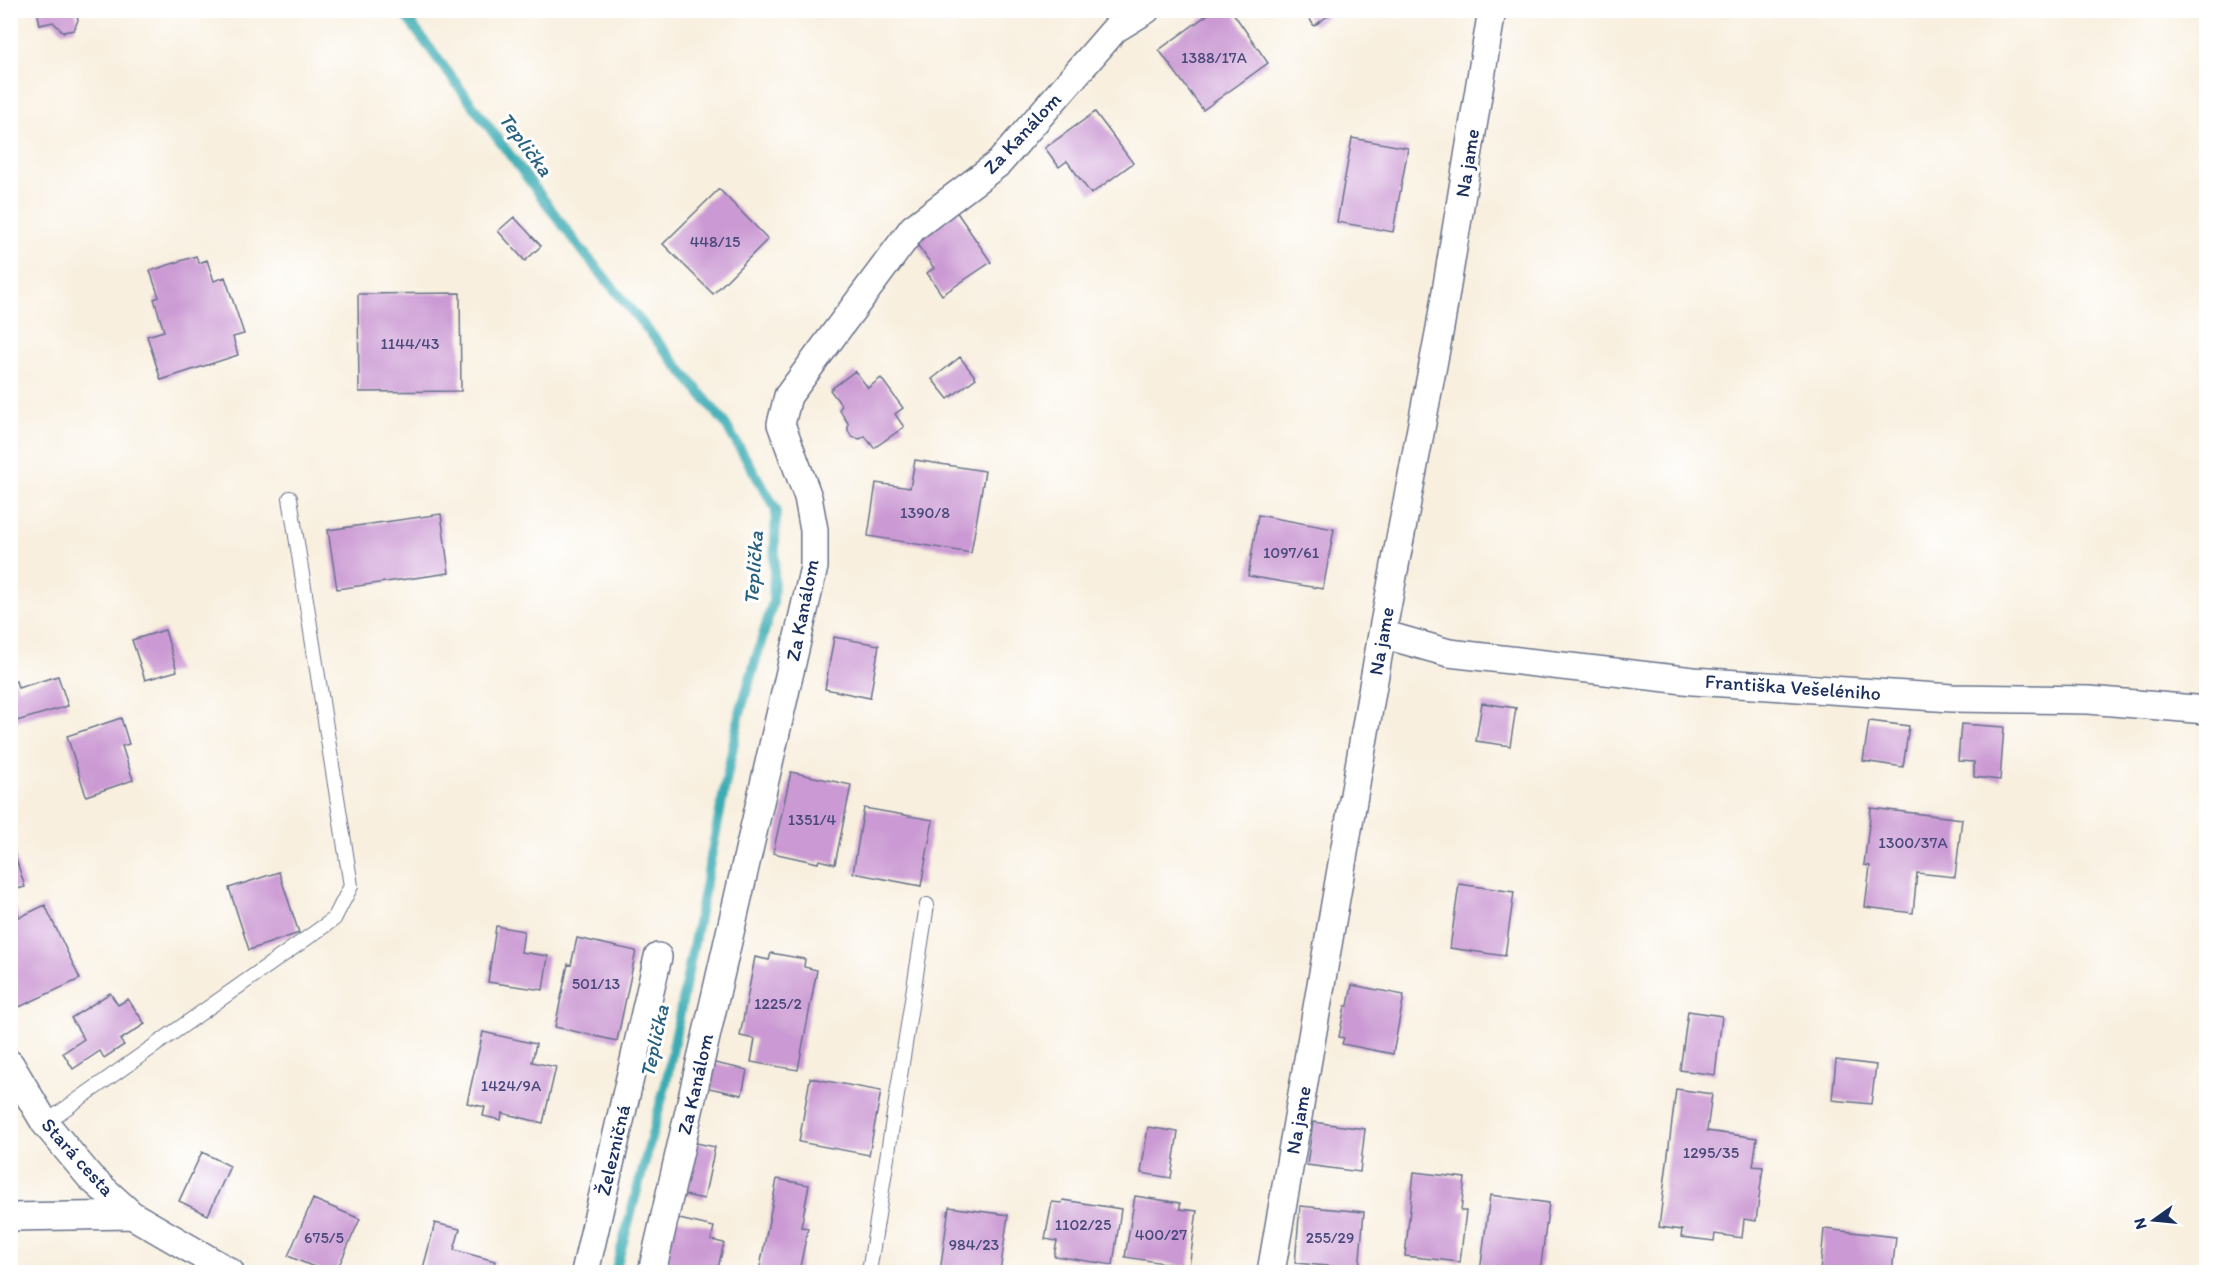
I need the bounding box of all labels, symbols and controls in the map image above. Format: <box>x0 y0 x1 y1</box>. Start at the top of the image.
house number: 1388/17A <box>1181 48 1247 67</box>
street label: Za Kanálom <box>978 87 1066 179</box>
water label: Teplička <box>494 107 558 181</box>
street label: Na jame <box>1450 127 1484 199</box>
house number: 448/15 <box>690 232 740 251</box>
house number: 1144/43 <box>380 334 440 353</box>
house number: 1390/8 <box>900 503 950 522</box>
water label: Teplička <box>738 530 768 606</box>
house number: 1097/61 <box>1263 543 1320 562</box>
street label: Za Kanálom <box>780 557 824 663</box>
street label: Na jame <box>1363 605 1399 677</box>
street label: Františka Vešeléniho <box>1704 669 1882 705</box>
house number: 1351/4 <box>788 810 837 829</box>
house number: 1300/37A <box>1878 833 1948 852</box>
house number: 501/13 <box>572 974 621 993</box>
house number: 1225/2 <box>754 994 802 1013</box>
water label: Teplička <box>634 1002 674 1080</box>
street label: Za Kanálom <box>672 1031 718 1137</box>
house number: 1424/9A <box>481 1076 541 1095</box>
street label: Na jame <box>1280 1084 1316 1156</box>
street label: Železničná <box>591 1102 635 1198</box>
street label: Stará cesta <box>37 1113 120 1202</box>
house number: 1295/35 <box>1683 1143 1739 1162</box>
north arrow <box>2124 1190 2184 1250</box>
house number: 1102/25 <box>1055 1215 1111 1234</box>
text: N <box>2129 1216 2151 1231</box>
house number: 400/27 <box>1135 1225 1187 1244</box>
house number: 675/5 <box>304 1228 344 1247</box>
house number: 255/29 <box>1306 1228 1354 1247</box>
house number: 984/23 <box>949 1235 1000 1254</box>

